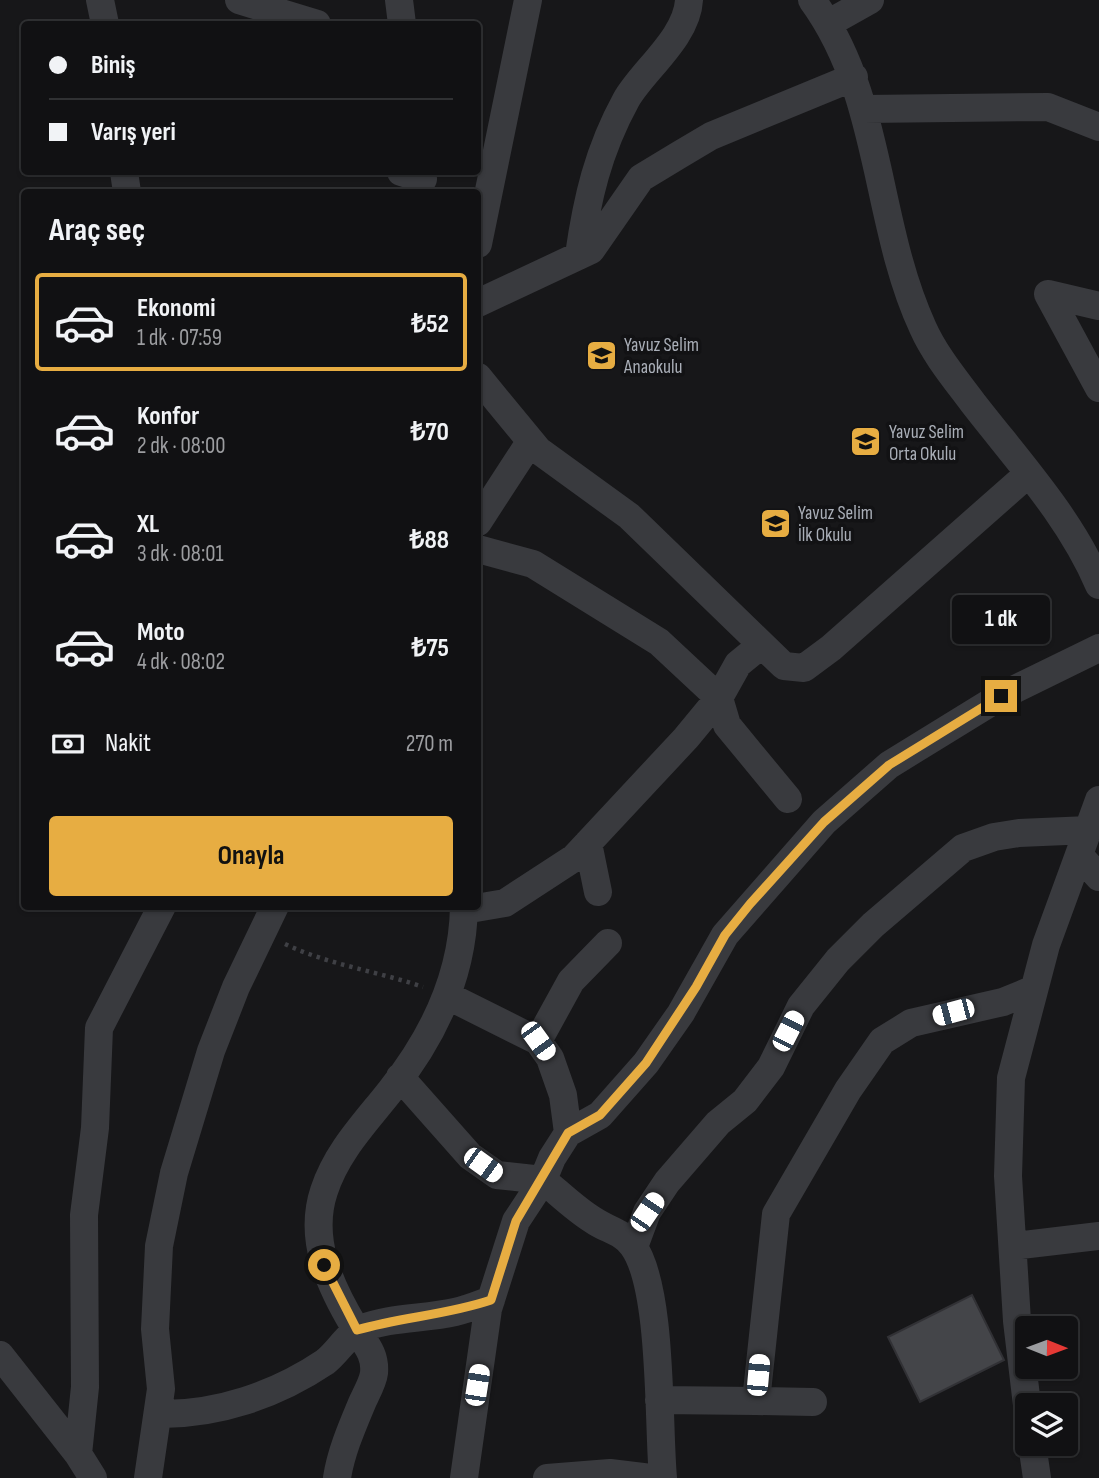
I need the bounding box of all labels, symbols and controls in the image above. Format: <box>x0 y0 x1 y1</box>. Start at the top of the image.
text: Biniş <box>91 50 135 81</box>
text: Varış yeri <box>91 117 176 148</box>
text: Araç seç <box>49 211 145 250</box>
icon: car <box>53 291 116 354</box>
text: Ekonomi <box>137 293 216 324</box>
text: ₺52 <box>411 309 449 340</box>
text: 1 dk · 07:59 <box>137 324 222 352</box>
place label: Yavuz Selim Anaokulu <box>623 334 699 379</box>
school or university icon: Yavuz Selim Anaokulu <box>584 338 618 372</box>
icon: car <box>53 399 116 462</box>
text: Konfor <box>137 401 199 432</box>
text: ₺70 <box>411 417 449 448</box>
place label: Yavuz Selim Orta Okulu <box>889 421 964 466</box>
school or university icon: Yavuz Selim Orta Okulu <box>849 425 883 459</box>
text: 2 dk · 08:00 <box>137 432 226 460</box>
place label: Yavuz Selim İlk Okulu <box>798 502 873 547</box>
school or university icon: Yavuz Selim İlk Okulu <box>758 506 792 540</box>
icon: car <box>53 507 116 570</box>
text: XL <box>137 509 159 540</box>
text: ₺88 <box>410 525 449 556</box>
text: 3 dk · 08:01 <box>137 540 224 568</box>
callout: 1 dk <box>952 594 1050 644</box>
text: 1 dk <box>985 605 1017 633</box>
icon: car <box>53 615 116 678</box>
text: Moto <box>137 617 185 648</box>
text: ₺75 <box>411 633 449 664</box>
text: 4 dk · 08:02 <box>137 648 225 676</box>
route end <box>985 680 1017 712</box>
icon: cash <box>49 725 87 763</box>
text: Nakit <box>105 728 151 759</box>
text: 270 m <box>406 730 453 758</box>
button: Onayla <box>49 816 453 896</box>
car <box>930 996 977 1028</box>
car <box>770 1008 807 1054</box>
car <box>518 1018 559 1064</box>
car <box>460 1144 507 1186</box>
car <box>627 1189 668 1235</box>
route start <box>308 1249 340 1281</box>
north arrow <box>1015 1316 1078 1379</box>
map controls <box>1015 1316 1078 1456</box>
car <box>746 1353 771 1397</box>
car <box>464 1363 491 1407</box>
button: layers <box>1015 1393 1078 1456</box>

